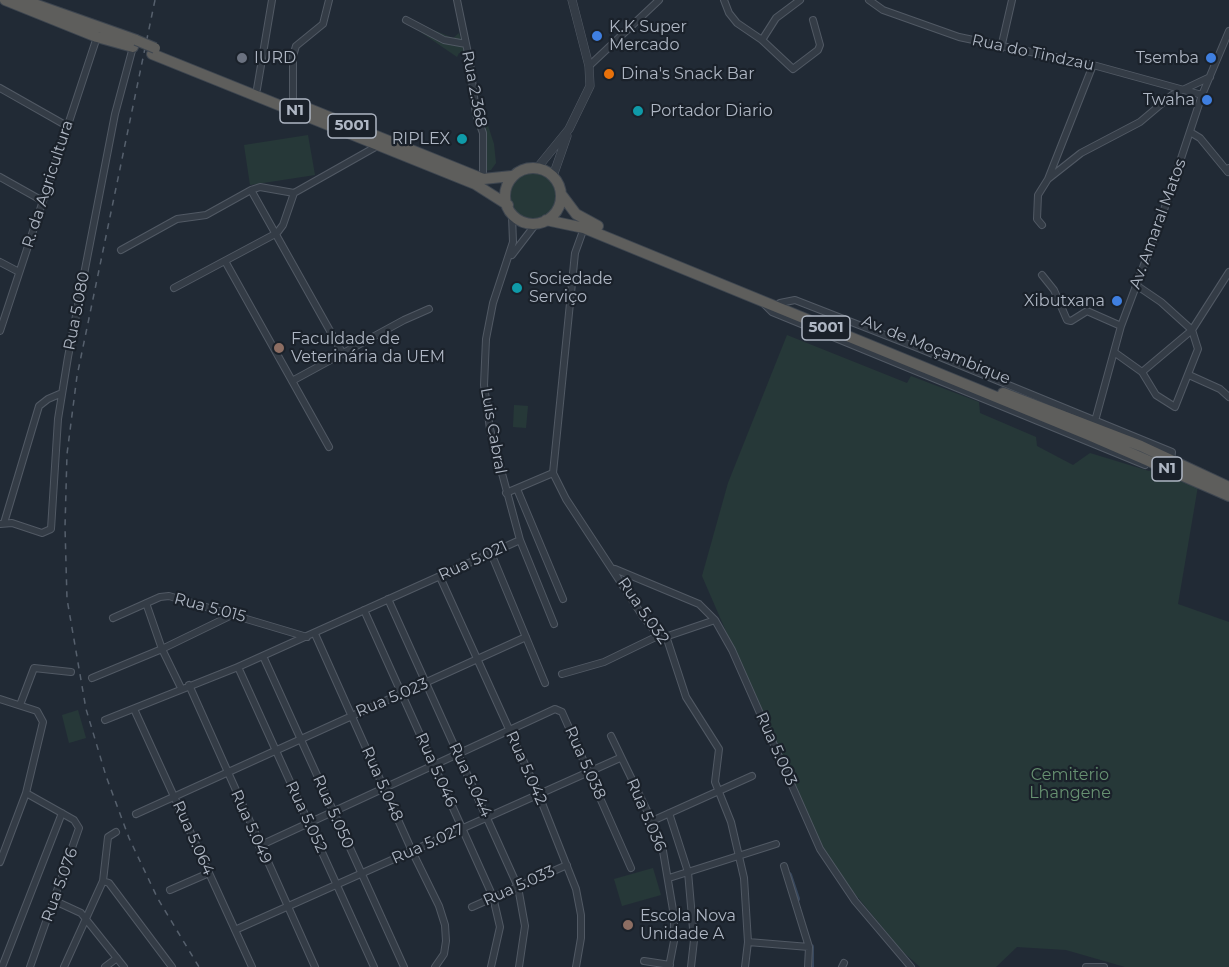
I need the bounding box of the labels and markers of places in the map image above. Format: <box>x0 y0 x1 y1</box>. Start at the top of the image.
place label: K.K Super Mercado <box>609 17 687 55</box>
marker: K.K Super Mercado <box>590 29 604 43</box>
place label: IURD <box>254 48 296 68</box>
place label: Tsemba <box>1136 48 1199 68</box>
marker: IURD <box>235 51 249 65</box>
marker: Tsemba <box>1204 51 1218 65</box>
place label: Dina's Snack Bar <box>621 64 755 84</box>
marker: Dina's Snack Bar <box>602 67 616 81</box>
place label: Twaha <box>1143 90 1195 110</box>
marker: Twaha <box>1200 93 1214 107</box>
place label: Portador Diario <box>650 101 773 121</box>
marker: Portador Diario <box>631 104 645 118</box>
place label: RIPLEX <box>392 129 450 149</box>
marker: RIPLEX <box>455 132 469 146</box>
place label: Sociedade Serviço <box>529 269 613 307</box>
marker: Sociedade Serviço <box>510 281 524 295</box>
place label: Xibutxana <box>1024 291 1105 311</box>
marker: Xibutxana <box>1110 294 1124 308</box>
place label: Faculdade de Veterinária da UEM <box>291 329 445 367</box>
marker: Faculdade de Veterinária da UEM <box>272 341 286 355</box>
place label: Escola Nova Unidade A <box>640 906 736 944</box>
marker: Escola Nova Unidade A <box>621 918 635 932</box>

